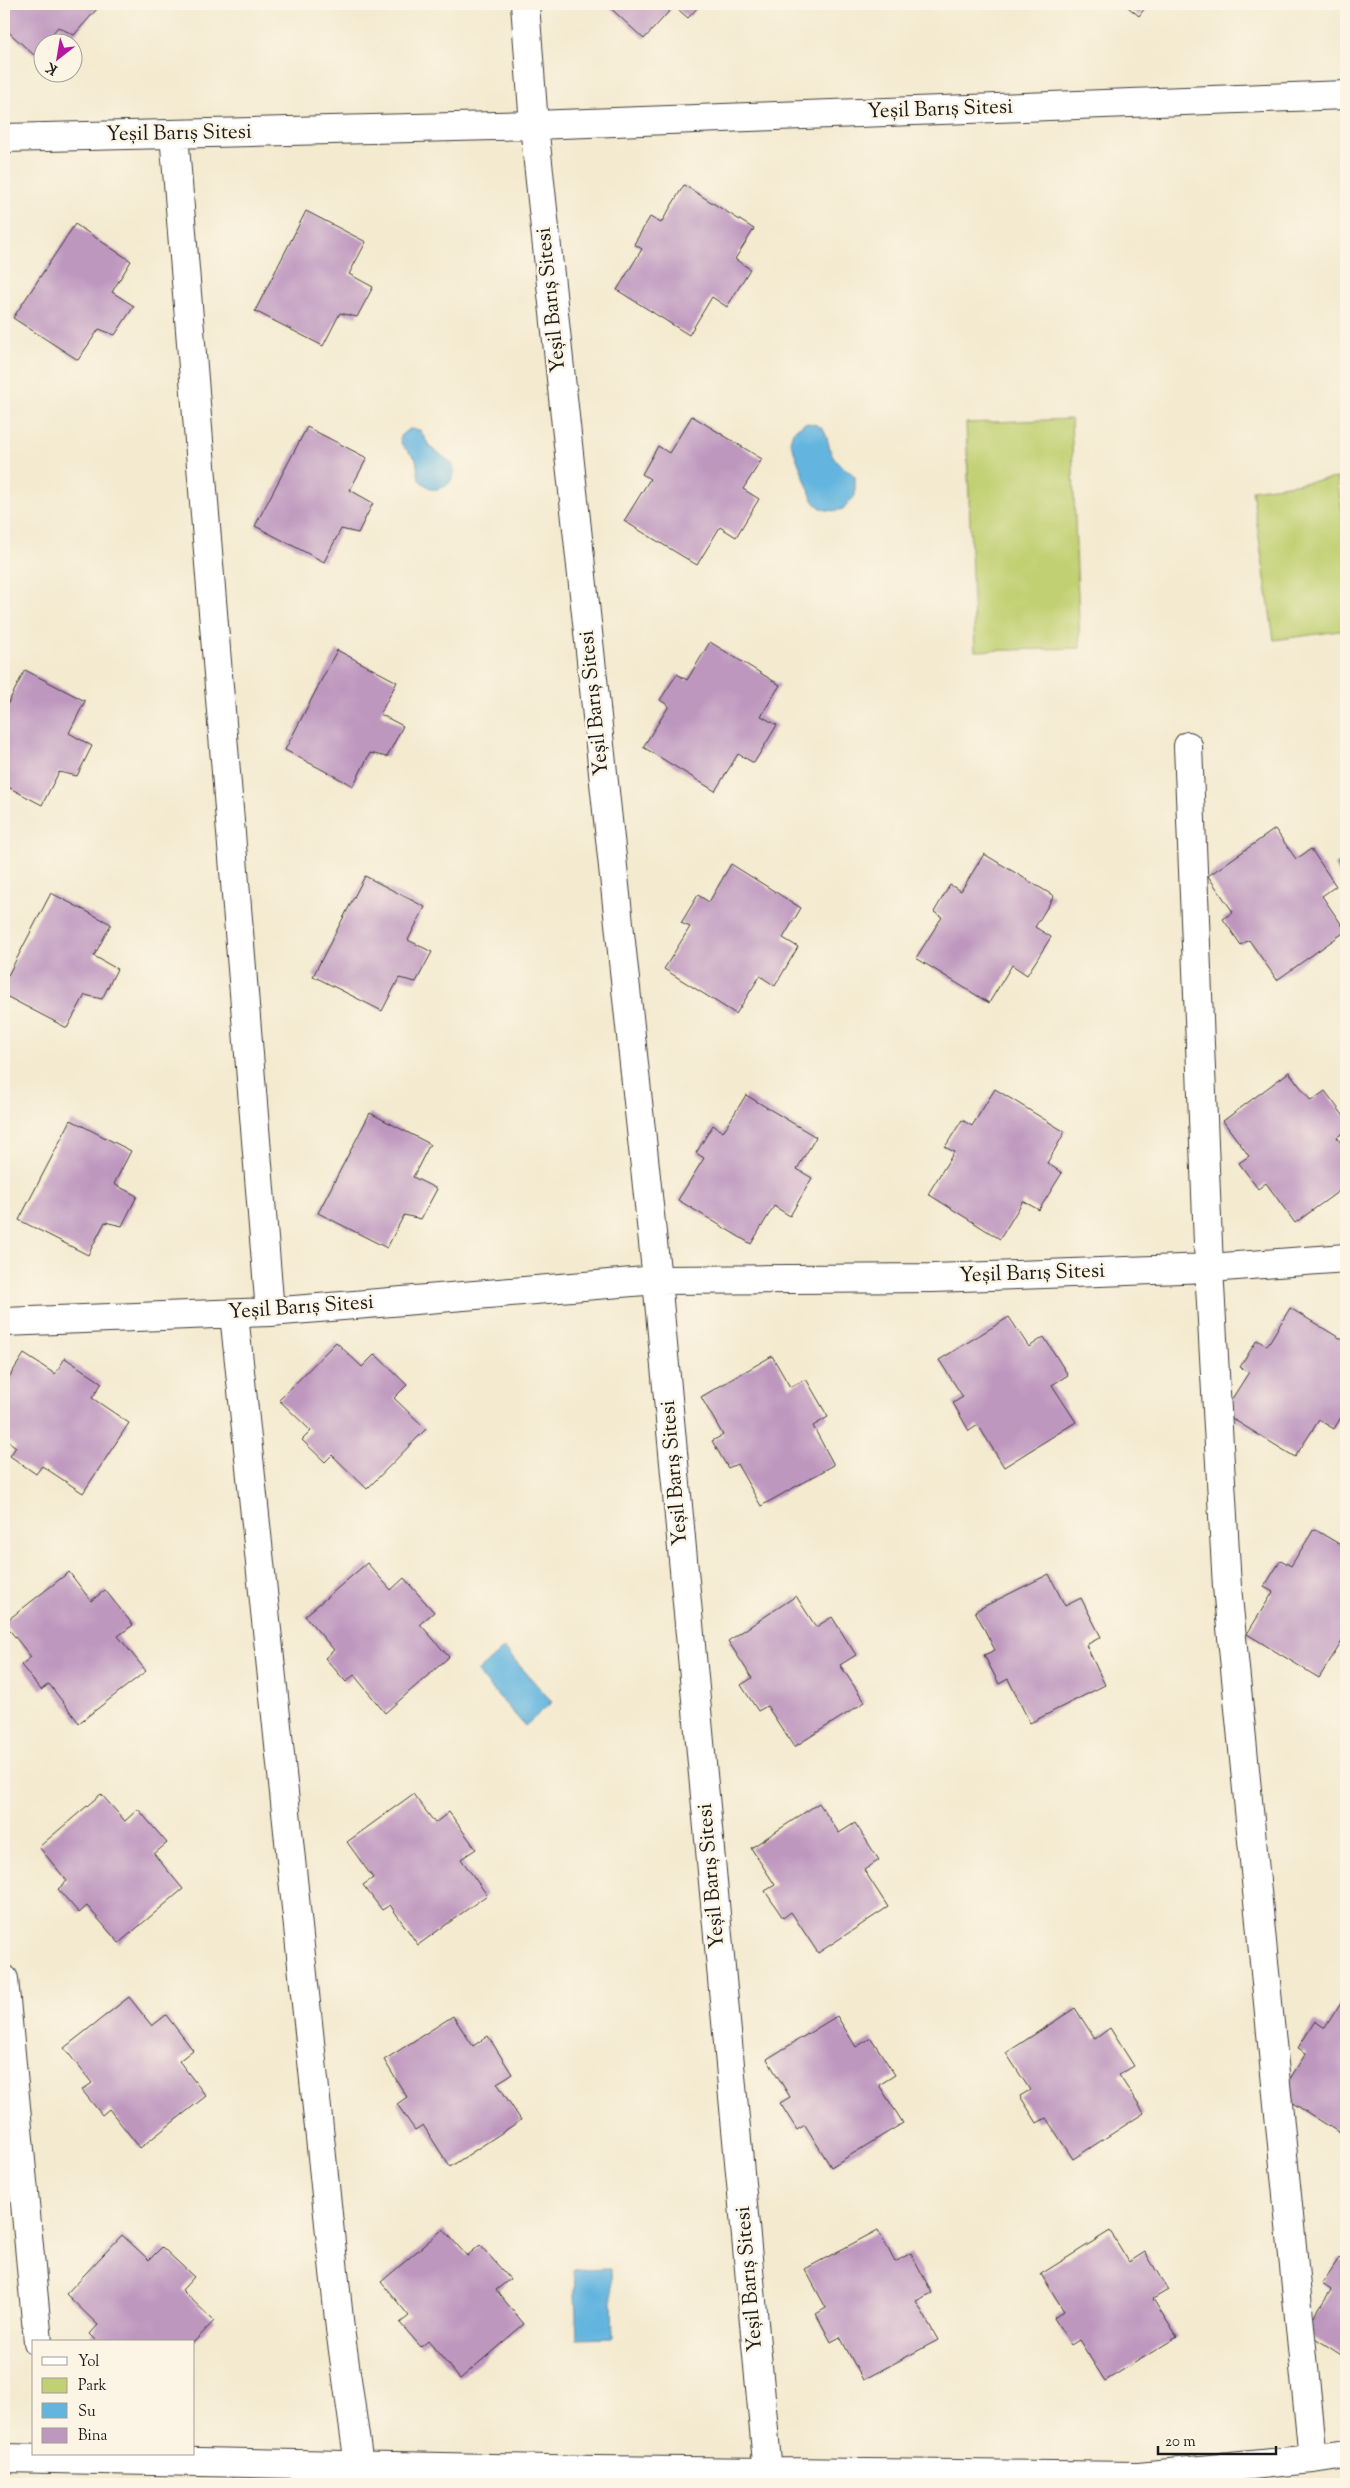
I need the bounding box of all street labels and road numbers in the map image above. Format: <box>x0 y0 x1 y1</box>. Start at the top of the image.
street label: Yeşil Barış Sitesi <box>867 92 1013 128</box>
street label: Yeşil Barış Sitesi <box>106 118 252 150</box>
street label: Yeşil Barış Sitesi <box>529 226 575 374</box>
street label: Yeşil Barış Sitesi <box>572 629 618 777</box>
street label: Yeşil Barış Sitesi <box>959 1256 1105 1292</box>
street label: Yeşil Barış Sitesi <box>227 1288 375 1328</box>
street label: Yeşil Barış Sitesi <box>654 1399 696 1547</box>
street label: Yeşil Barış Sitesi <box>691 1802 733 1950</box>
street label: Yeşil Barış Sitesi <box>729 2205 771 2353</box>

